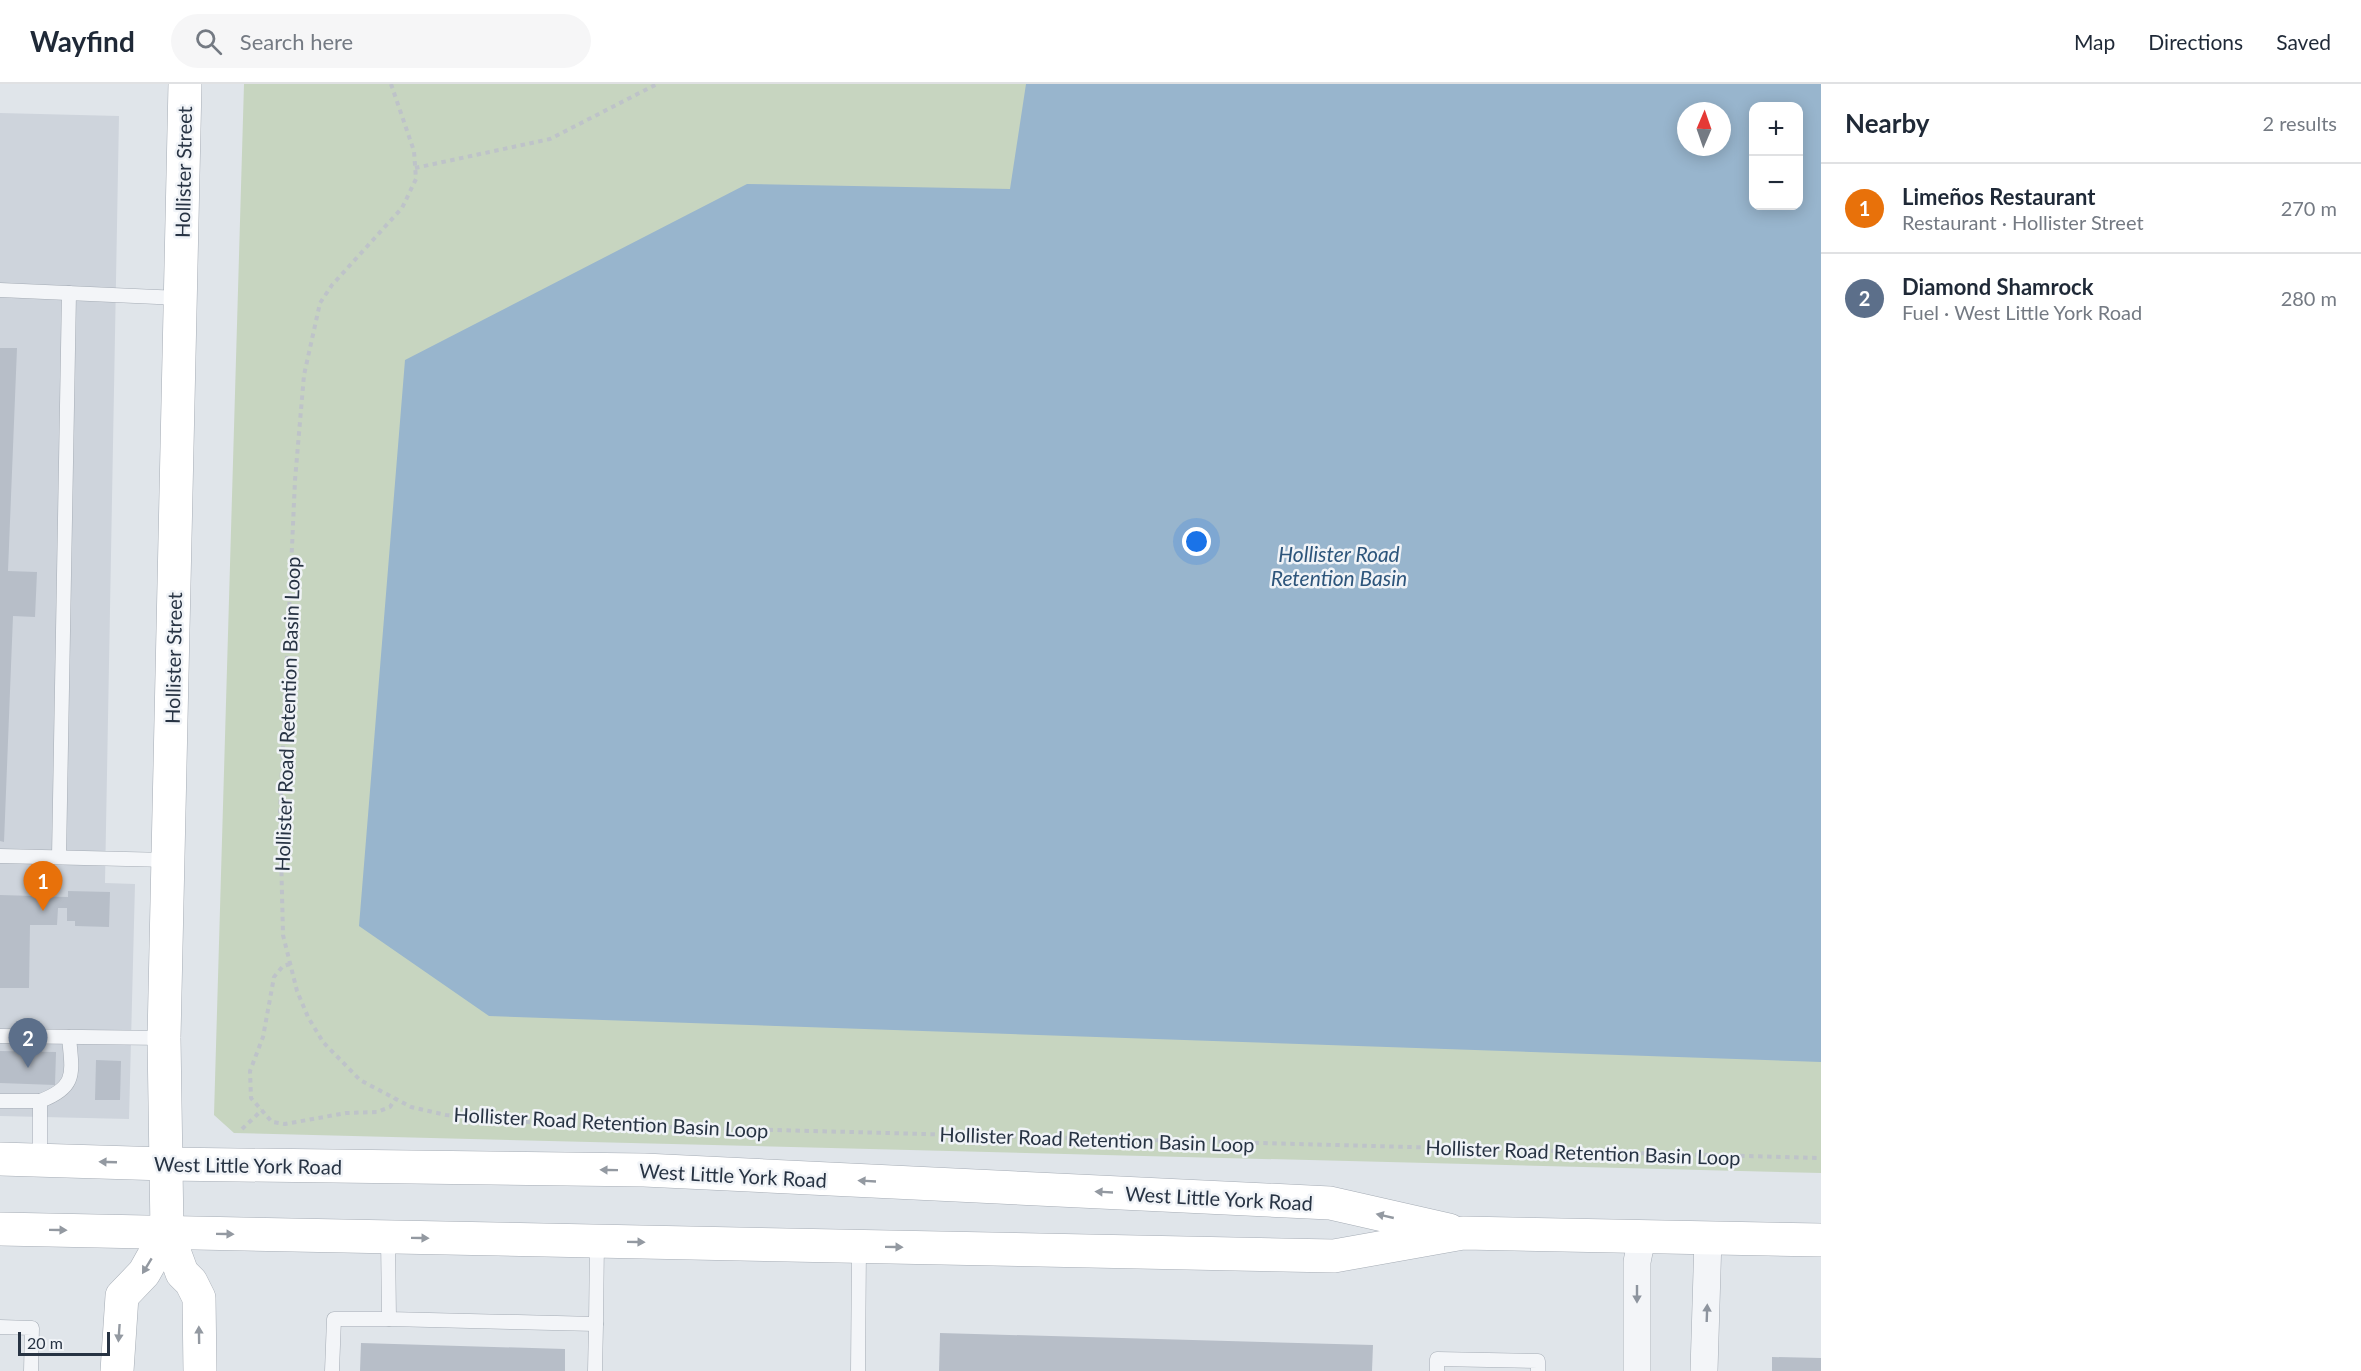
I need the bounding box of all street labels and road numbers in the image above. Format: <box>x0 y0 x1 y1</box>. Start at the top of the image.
street label: Hollister Street <box>170 106 196 238</box>
street label: Hollister Road Retention Basin Loop <box>270 556 304 872</box>
street label: Hollister Street <box>160 592 186 724</box>
street label: Hollister Road Retention Basin Loop <box>453 1102 769 1142</box>
street label: Hollister Road Retention Basin Loop <box>939 1122 1255 1156</box>
street label: Hollister Road Retention Basin Loop <box>1425 1135 1741 1169</box>
street label: West Little York Road <box>154 1151 342 1179</box>
street label: West Little York Road <box>639 1158 827 1192</box>
street label: West Little York Road <box>1125 1181 1313 1215</box>

